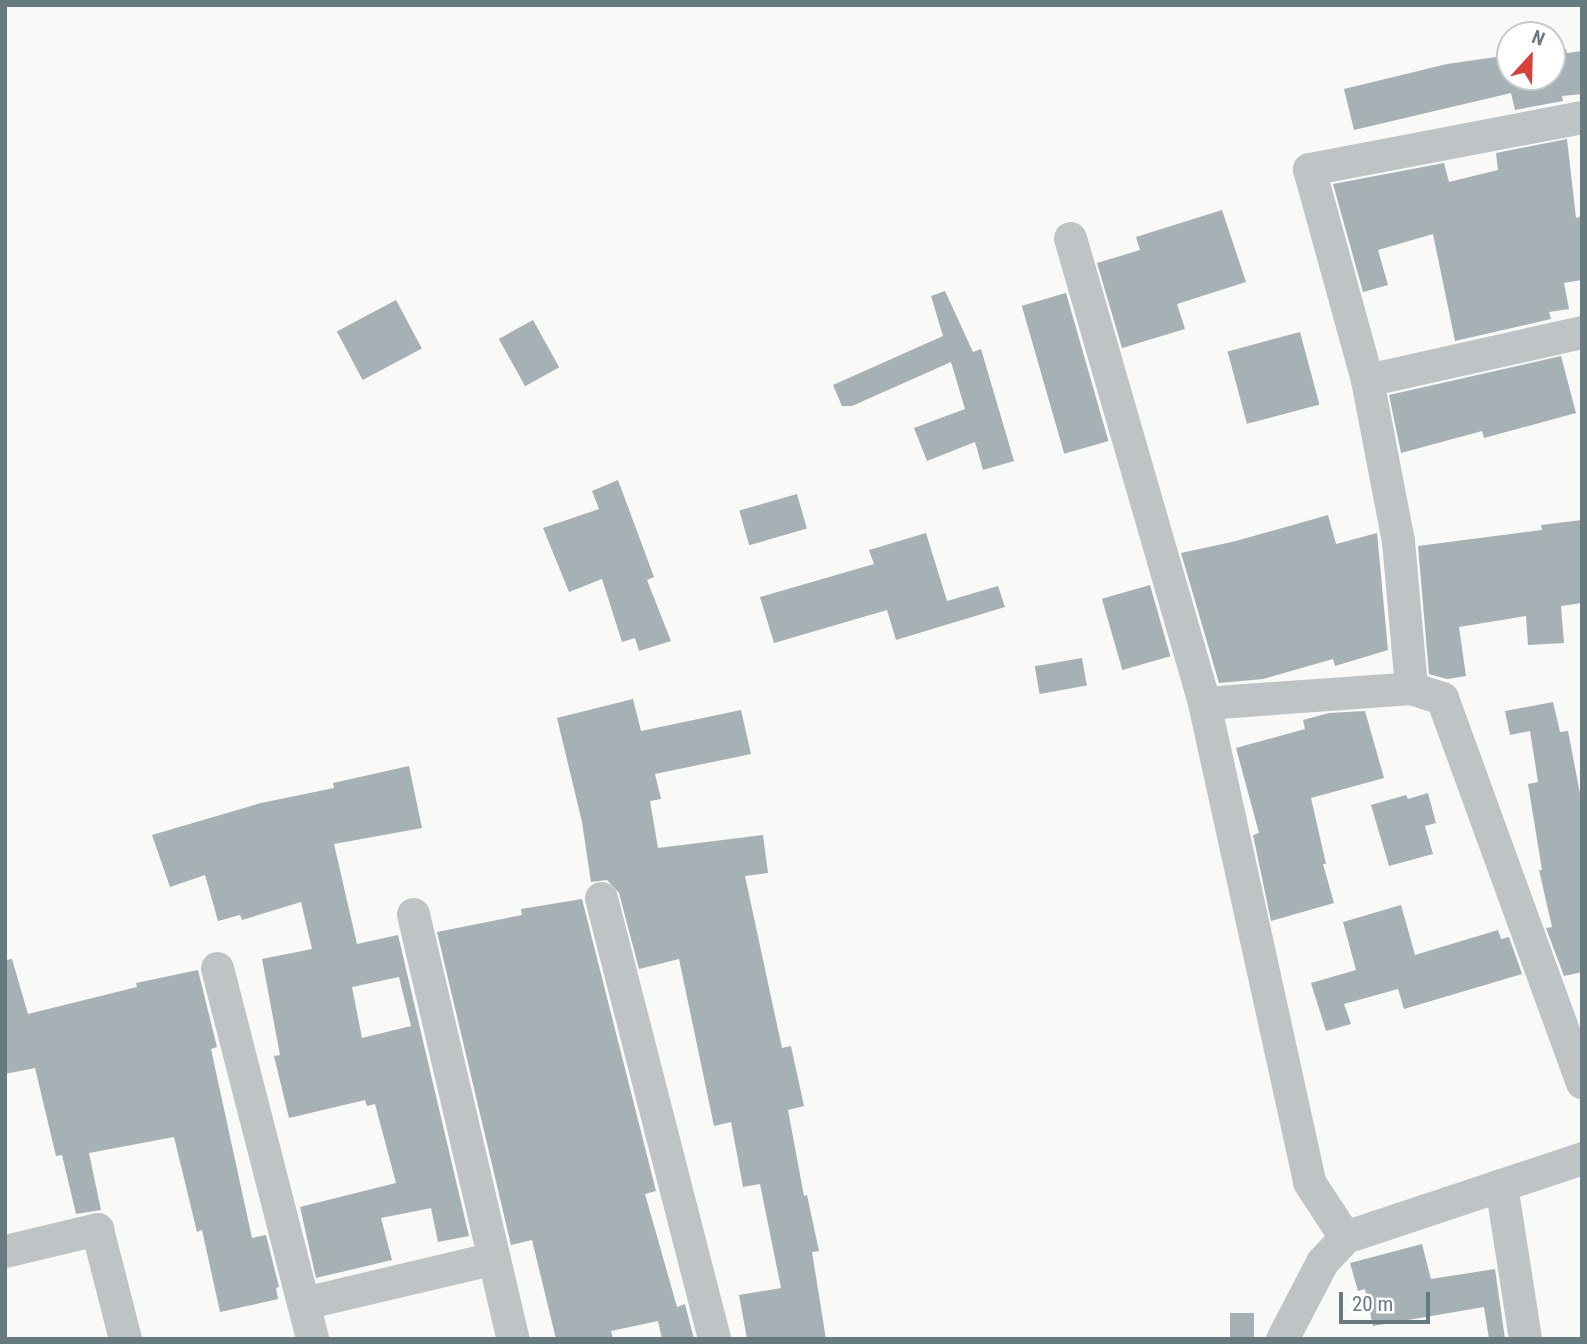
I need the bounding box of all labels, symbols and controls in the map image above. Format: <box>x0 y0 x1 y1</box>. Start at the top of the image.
north arrow <box>1496 21 1566 91</box>
text: N <box>1529 25 1548 51</box>
scale bar <box>1342 1278 1433 1322</box>
text: 20 m <box>1352 1292 1393 1316</box>

